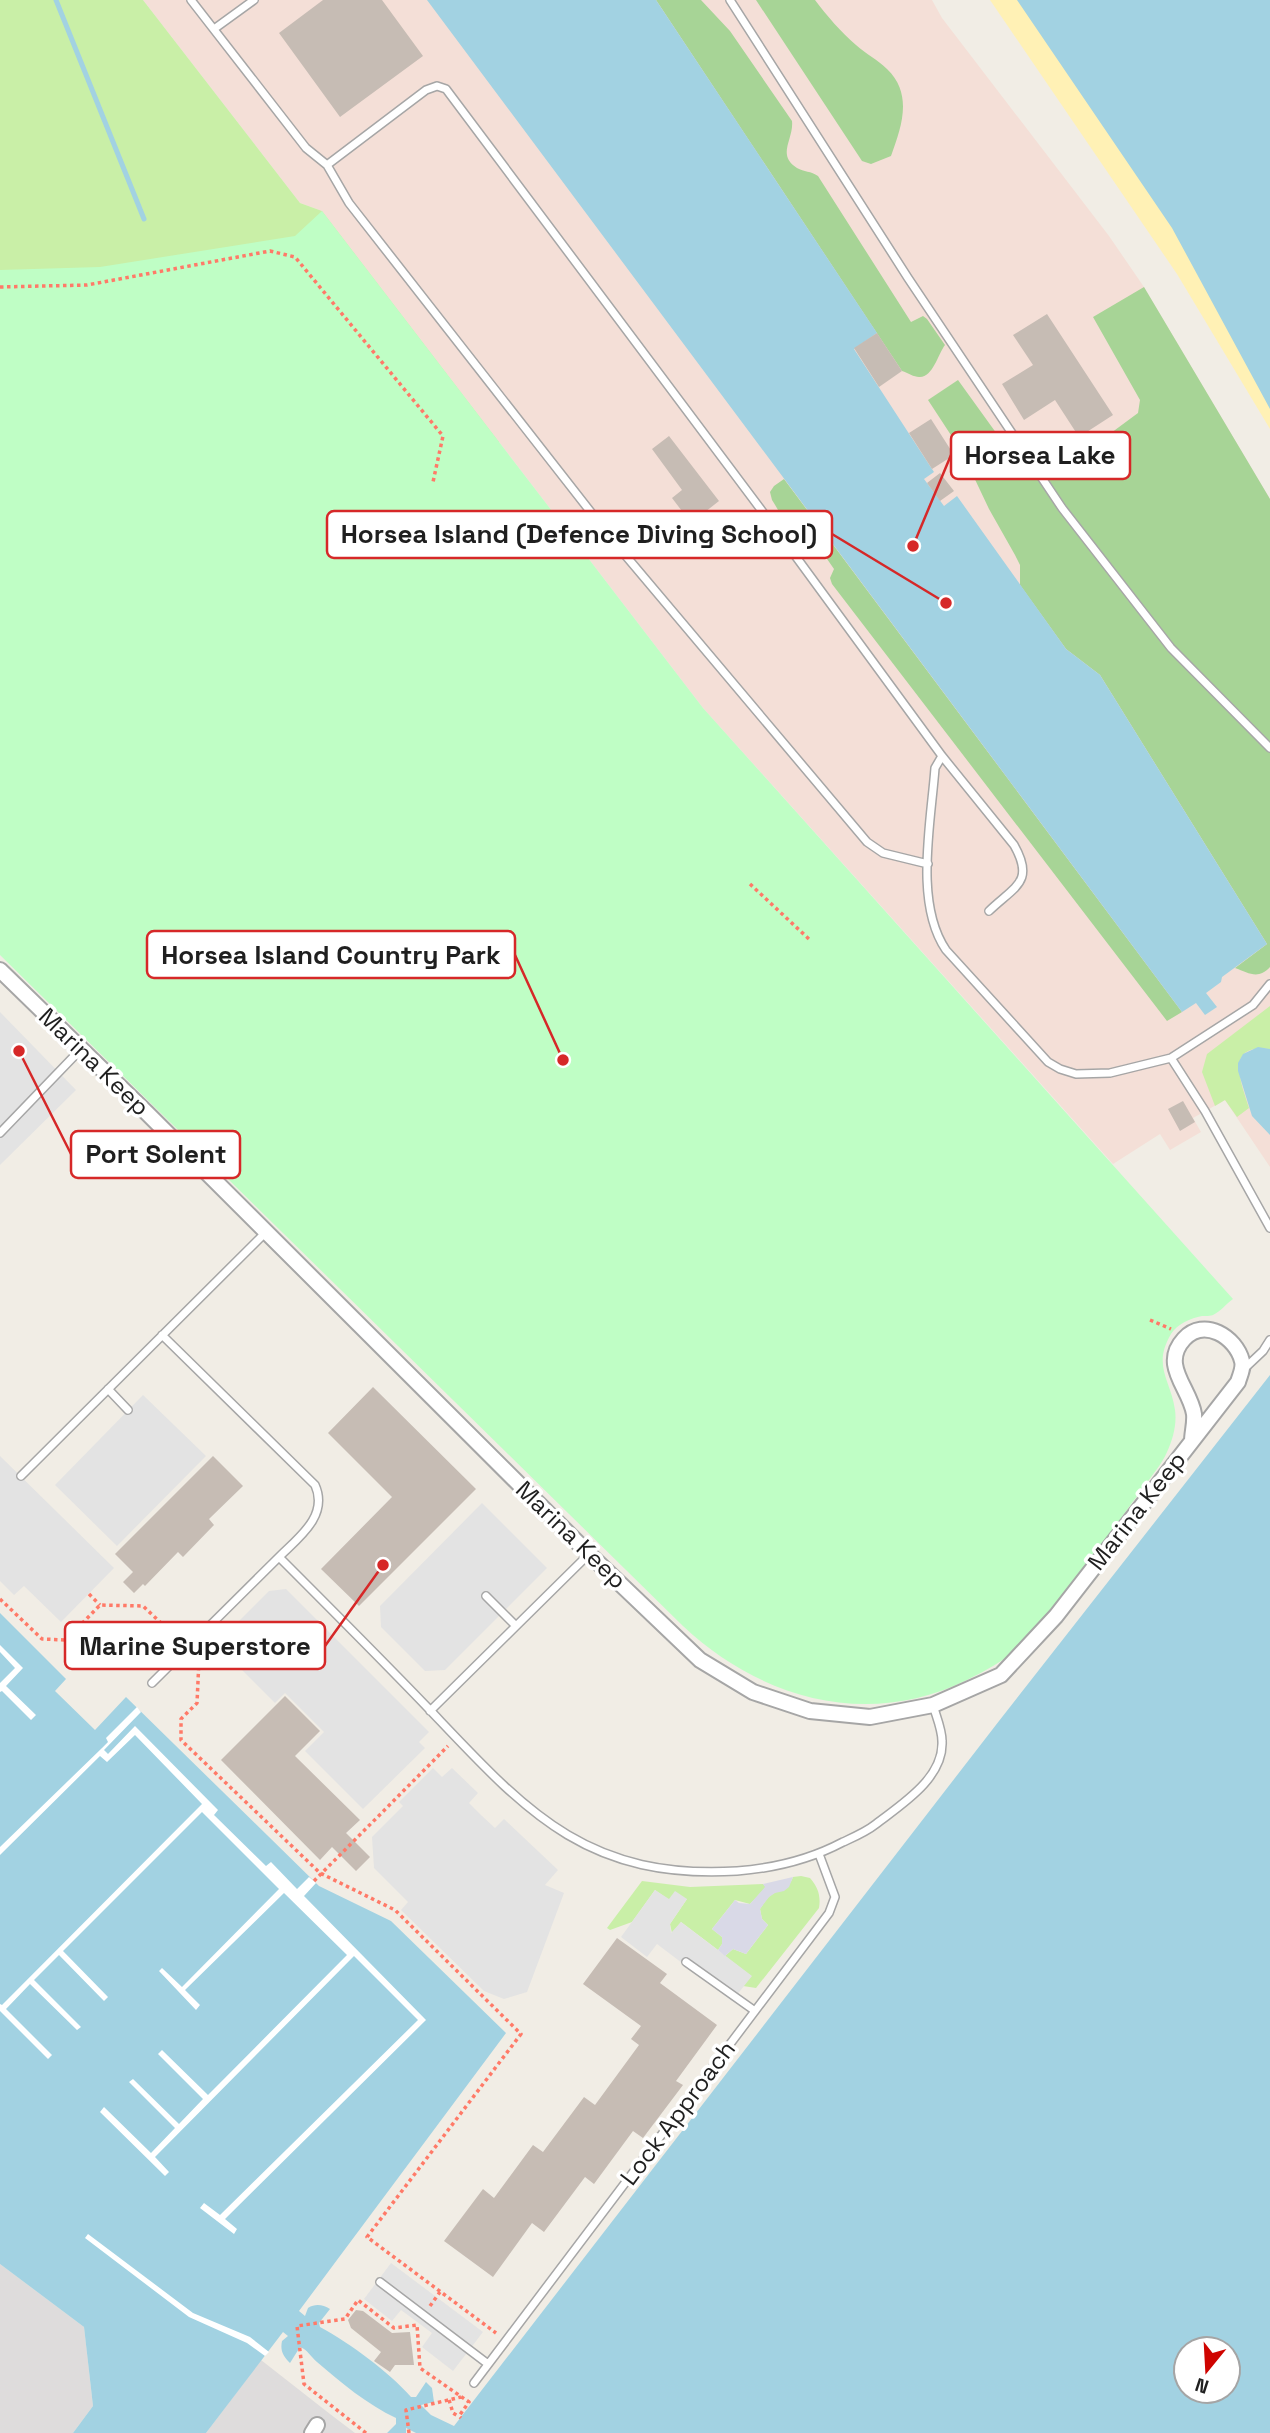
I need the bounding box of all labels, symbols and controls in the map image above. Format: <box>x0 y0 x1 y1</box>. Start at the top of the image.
callout: Horsea Lake <box>951 432 1130 479</box>
text: Horsea Lake <box>964 438 1116 472</box>
callout: Horsea Island (Defence Diving School) <box>327 511 832 558</box>
text: Horsea Island (Defence Diving School) <box>341 517 817 551</box>
callout: Horsea Island Country Park <box>147 931 515 978</box>
text: Horsea Island Country Park <box>161 938 501 972</box>
street label: Marina Keep <box>32 1001 156 1122</box>
callout: Port Solent <box>71 1131 240 1178</box>
text: Port Solent <box>85 1137 227 1171</box>
street label: Marina Keep <box>1081 1445 1193 1576</box>
street label: Marina Keep <box>509 1474 633 1595</box>
callout: Marine Superstore <box>65 1622 325 1669</box>
text: Marine Superstore <box>79 1629 311 1663</box>
street label: Lock Approach <box>613 2034 742 2191</box>
north arrow <box>1172 2335 1242 2405</box>
text: N <box>1192 2372 1212 2400</box>

